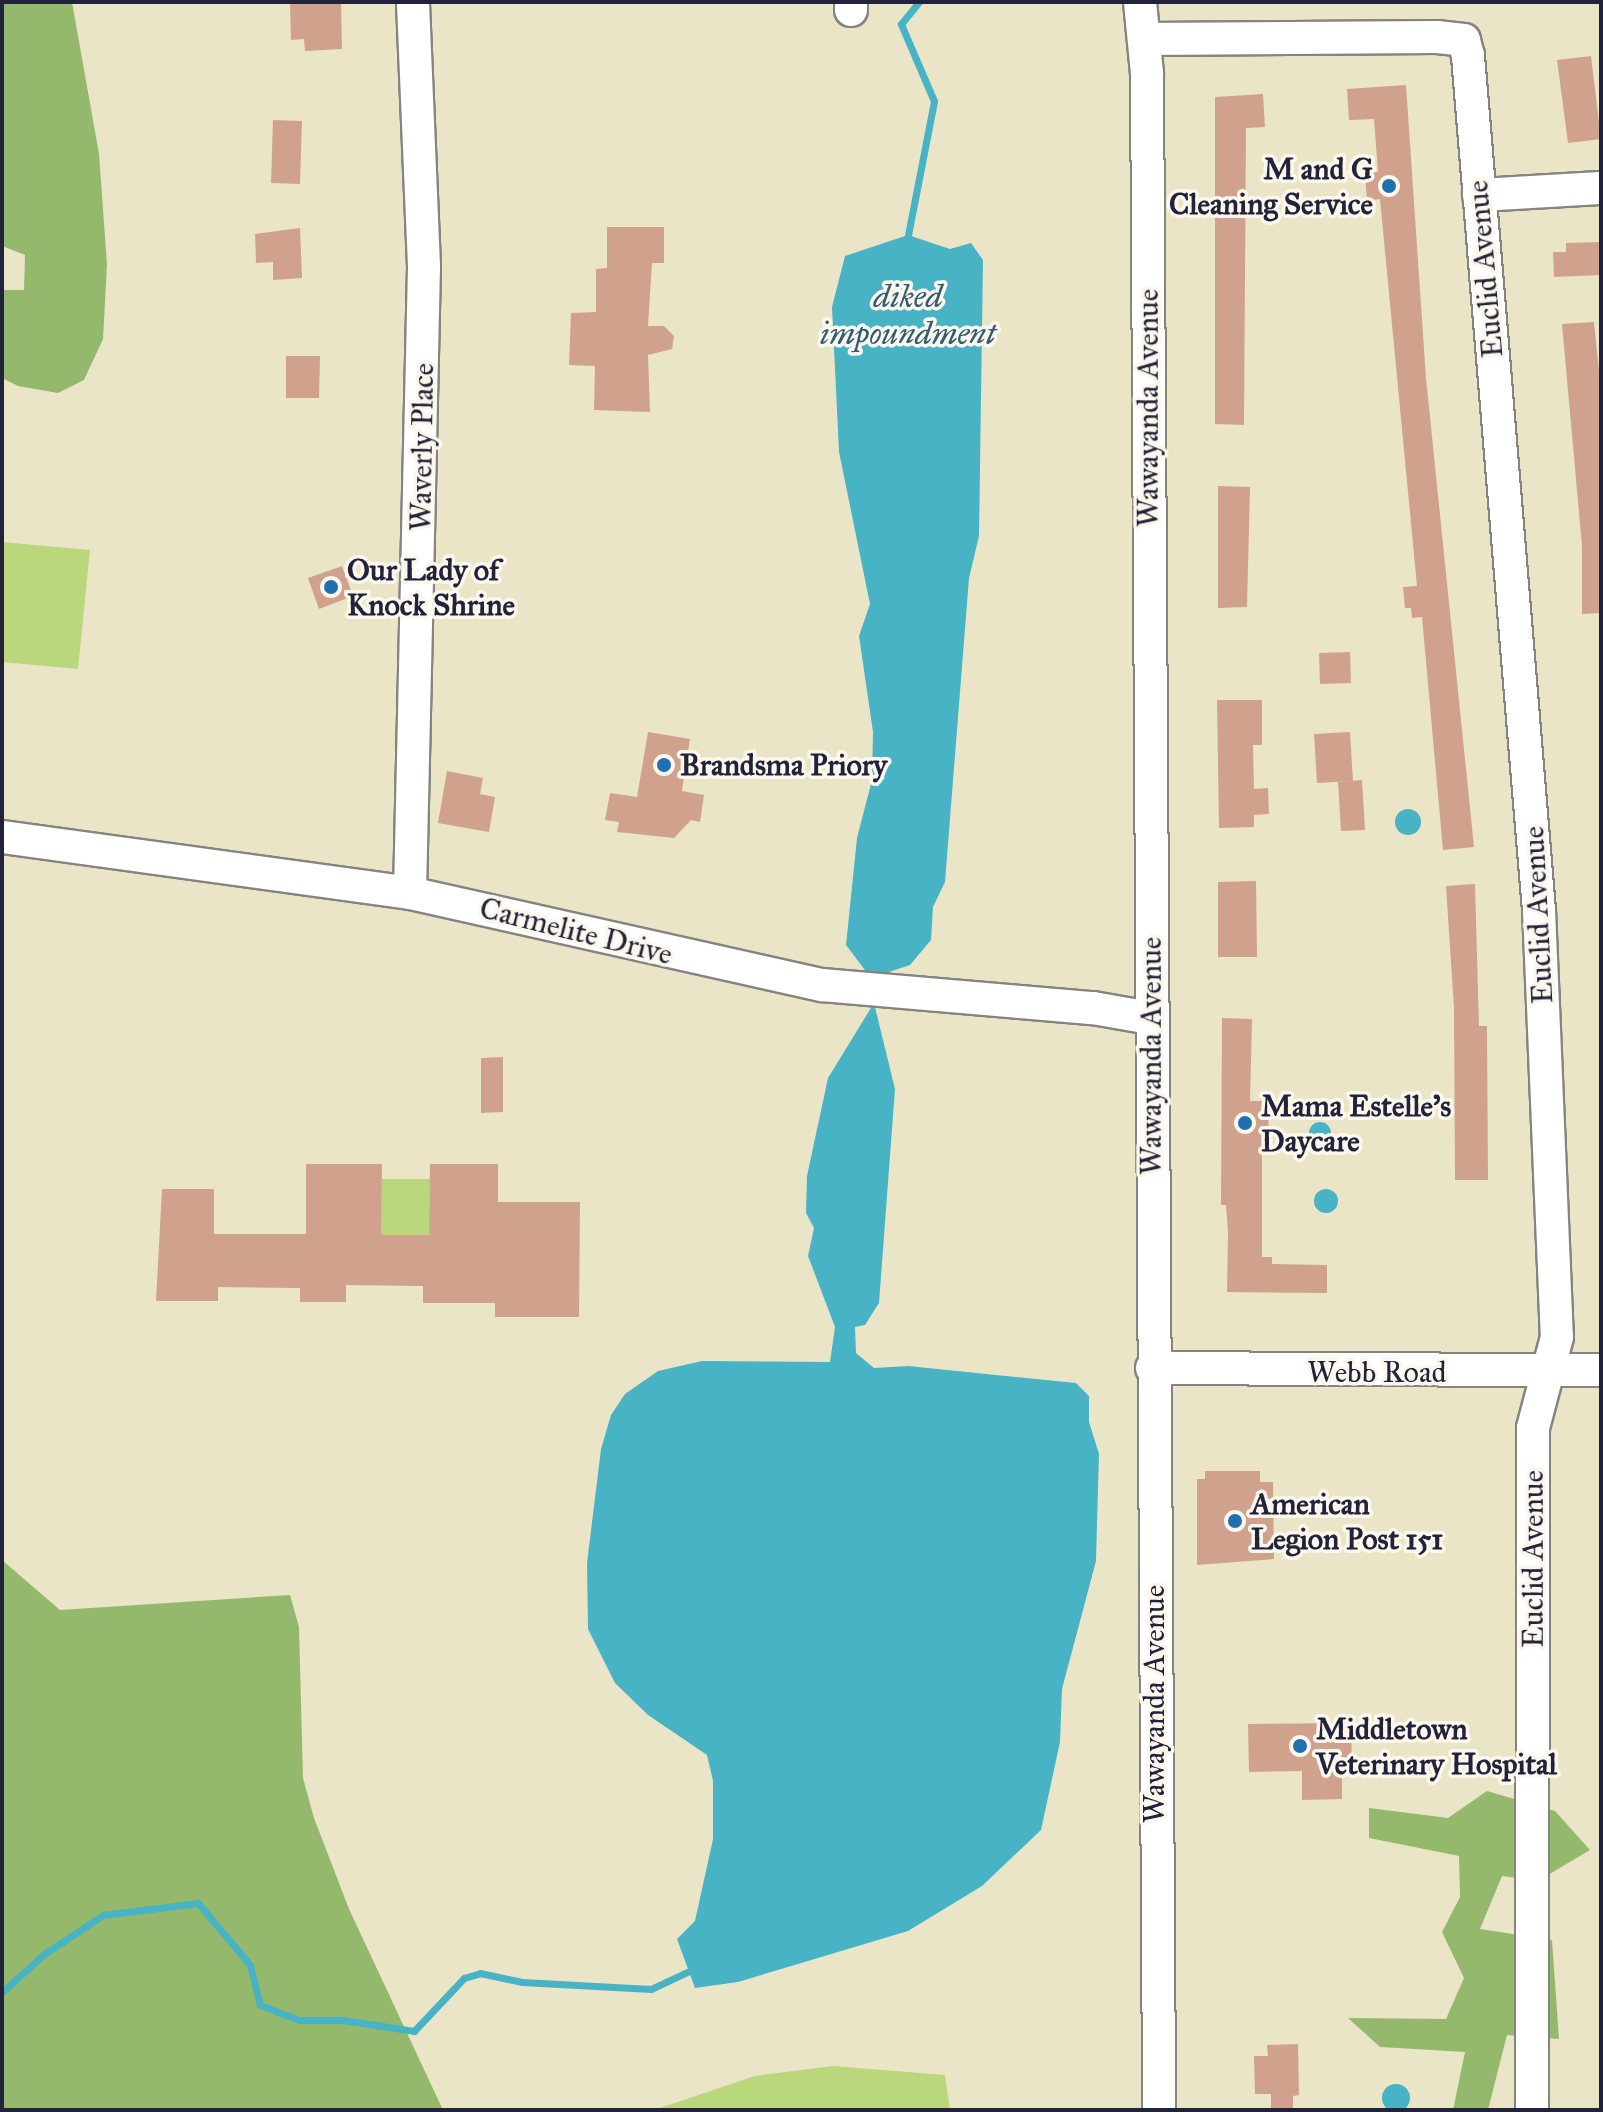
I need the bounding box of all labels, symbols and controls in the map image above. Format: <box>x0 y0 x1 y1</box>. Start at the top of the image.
place label: M and G Cleaning Service <box>1169 151 1373 222</box>
marker: M and G Cleaning Service <box>1380 177 1398 195</box>
street label: Euclid Avenue <box>1459 179 1511 359</box>
water label: diked impoundment <box>820 279 996 354</box>
street label: Wawayanda Avenue <box>1130 289 1166 527</box>
street label: Waverly Place <box>403 363 441 531</box>
place label: Our Lady of Knock Shrine <box>347 552 515 622</box>
marker: Our Lady of Knock Shrine <box>322 578 340 596</box>
place label: Brandsma Priory <box>680 747 887 783</box>
marker: Brandsma Priory <box>655 756 673 774</box>
street label: Euclid Avenue <box>1515 825 1561 1005</box>
street label: Carmelite Drive <box>476 890 676 972</box>
street label: Wawayanda Avenue <box>1133 937 1169 1175</box>
place label: Mama Estelle's Daycare <box>1261 1088 1451 1158</box>
marker: Mama Estelle's Daycare <box>1236 1114 1254 1132</box>
street label: Webb Road <box>1307 1354 1447 1390</box>
street label: Euclid Avenue <box>1515 1470 1551 1648</box>
place label: American Legion Post 151 <box>1251 1486 1443 1556</box>
marker: American Legion Post 151 <box>1226 1512 1244 1530</box>
street label: Wawayanda Avenue <box>1136 1585 1172 1823</box>
place label: Middletown Veterinary Hospital <box>1316 1711 1557 1782</box>
marker: Middletown Veterinary Hospital <box>1291 1737 1309 1755</box>

